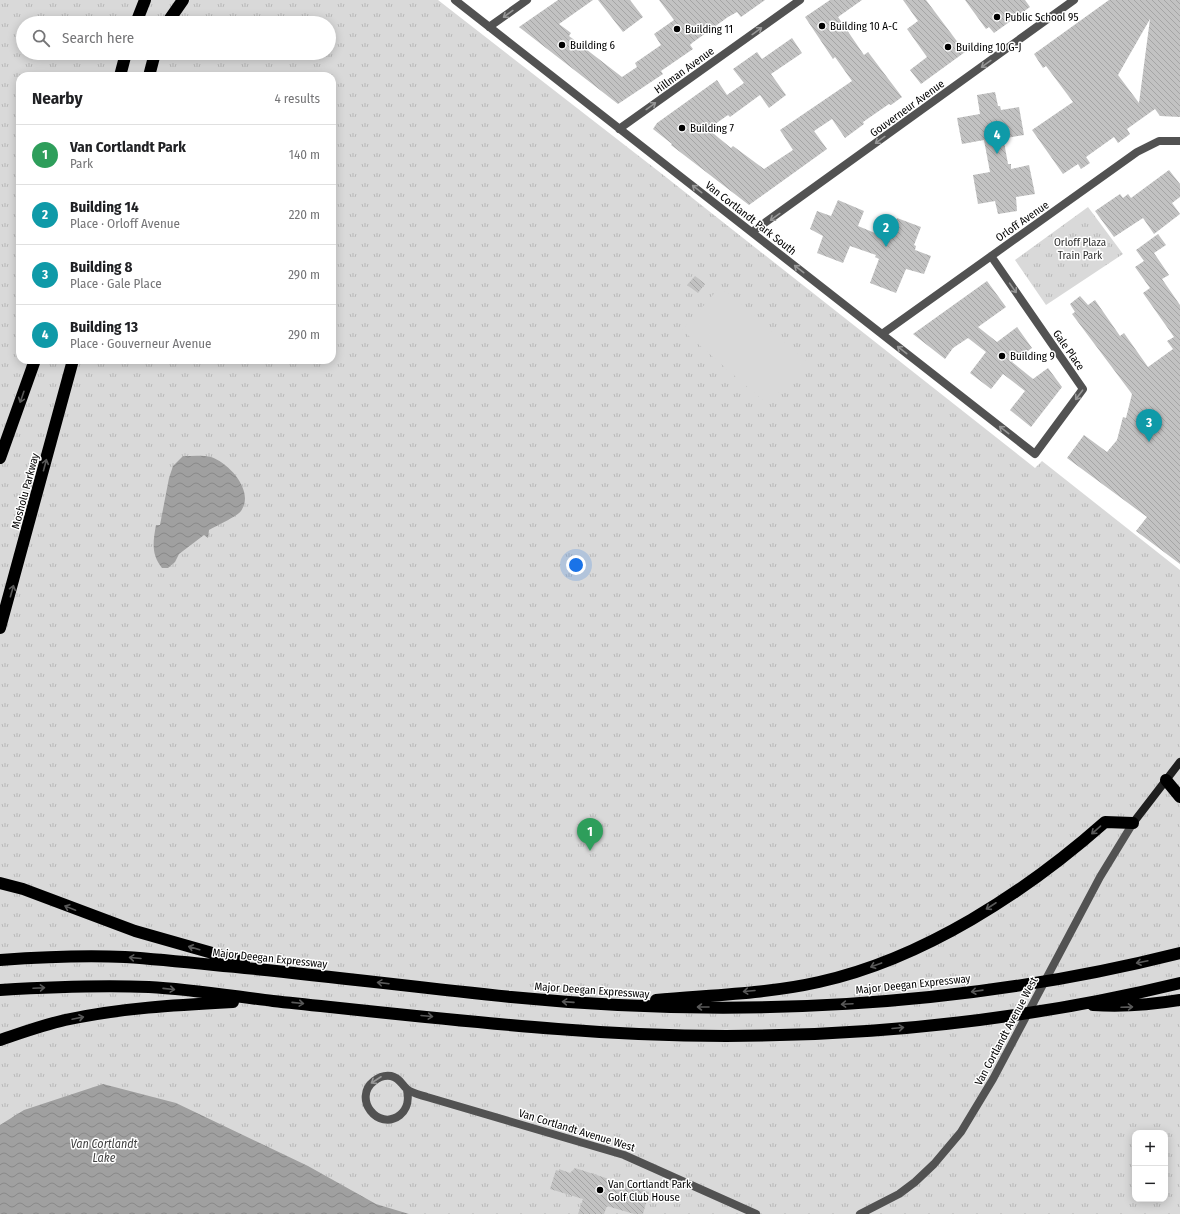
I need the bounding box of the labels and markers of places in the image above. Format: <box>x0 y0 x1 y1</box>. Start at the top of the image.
place label: Public School 95 <box>1005 11 1078 24</box>
marker: Public School 95 <box>992 12 1002 22</box>
place label: Building 10 A-C <box>830 20 898 33</box>
marker: Building 10 A-C <box>817 21 827 31</box>
place label: Building 11 <box>685 23 733 36</box>
marker: Building 11 <box>672 24 682 34</box>
place label: Building 6 <box>570 39 616 52</box>
marker: Building 6 <box>557 40 567 50</box>
place label: Building 10 G-J <box>956 41 1021 54</box>
marker: Building 10 G-J <box>943 42 953 52</box>
pin: 4 <box>984 121 1010 154</box>
place label: Building 7 <box>690 122 735 135</box>
marker: Building 7 <box>677 123 687 133</box>
pin: 2 <box>873 214 899 247</box>
place label: Building 9 <box>1010 350 1055 363</box>
marker: Building 9 <box>997 351 1007 361</box>
pin: 3 <box>1136 409 1162 442</box>
pin: 1 <box>577 818 603 851</box>
place label: Van Cortlandt Park Golf Club House <box>608 1178 692 1204</box>
marker: Van Cortlandt Park Golf Club House <box>595 1185 605 1195</box>

